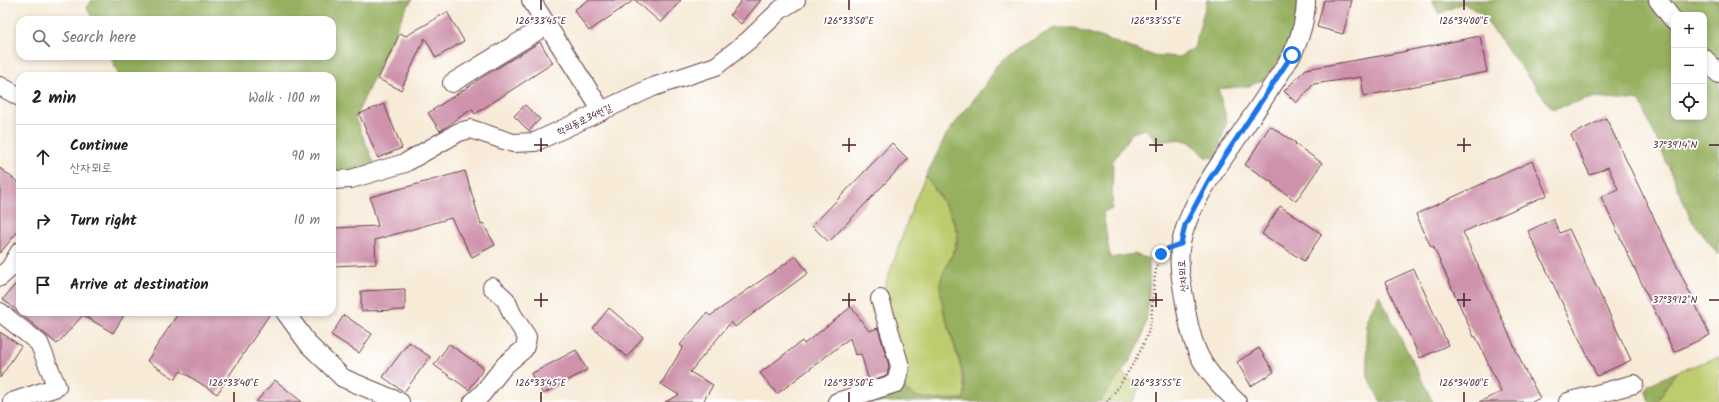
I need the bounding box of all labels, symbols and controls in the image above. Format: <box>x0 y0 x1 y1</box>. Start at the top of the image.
map controls <box>1671 12 1707 120</box>
button: + <box>1671 12 1707 48</box>
text: 126°33'45"E <box>516 13 568 29</box>
text: 126°33'50"E <box>824 13 875 29</box>
text: 126°33'55"E <box>1131 13 1182 29</box>
text: 126°34'00"E <box>1439 13 1490 29</box>
search box <box>16 16 336 60</box>
text: Search here <box>62 26 136 50</box>
icon: search <box>30 27 52 49</box>
route start <box>1283 46 1301 64</box>
button: − <box>1671 48 1707 84</box>
button: locate <box>1671 84 1707 120</box>
text: 2 min <box>32 85 76 112</box>
text: Walk · 100 m <box>248 88 320 109</box>
street label: 학의동로34번길 <box>554 100 615 140</box>
text: Continue <box>70 134 128 158</box>
text: 37°39'14"N <box>1653 137 1697 153</box>
icon: ahead <box>32 146 54 168</box>
text: 90 m <box>292 146 320 167</box>
text: 산자뫼로 <box>70 158 112 179</box>
text: Turn right <box>70 209 137 233</box>
icon: right <box>32 210 54 232</box>
text: 10 m <box>294 210 320 231</box>
route end <box>1152 245 1170 263</box>
street label: 산자뫼로 <box>1174 259 1192 293</box>
text: Arrive at destination <box>70 273 209 297</box>
icon: arrive <box>32 274 54 296</box>
text: 37°39'12"N <box>1653 292 1698 308</box>
text: 126°33'40"E <box>209 375 260 391</box>
text: 126°33'45"E <box>516 375 568 391</box>
text: 126°33'50"E <box>824 375 875 391</box>
text: 126°33'55"E <box>1131 375 1182 391</box>
text: 126°34'00"E <box>1439 375 1490 391</box>

